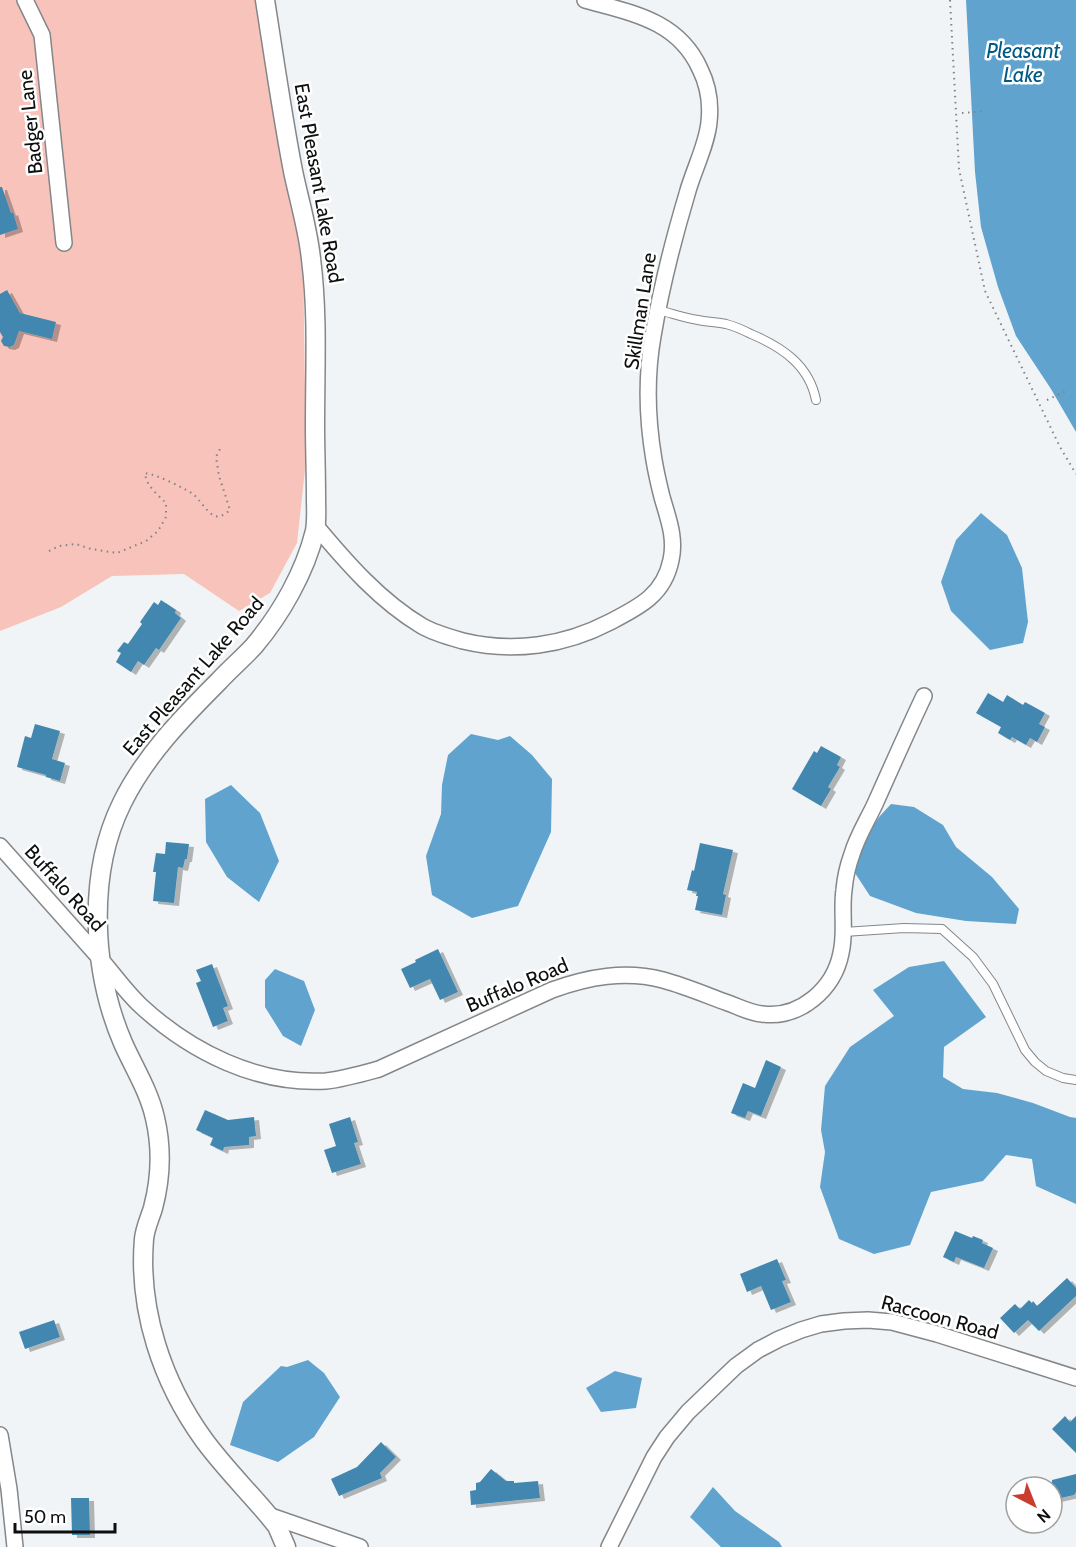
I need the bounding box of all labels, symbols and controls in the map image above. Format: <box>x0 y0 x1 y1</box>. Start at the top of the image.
water label: Pleasant Lake <box>986 38 1060 87</box>
street label: Badger Lane <box>13 69 47 175</box>
street label: East Pleasant Lake Road <box>290 81 348 285</box>
street label: Skillman Lane <box>619 251 661 371</box>
street label: East Pleasant Lake Road <box>118 592 268 760</box>
street label: Buffalo Road <box>20 840 110 936</box>
street label: Buffalo Road <box>462 953 572 1017</box>
street label: Raccoon Road <box>879 1290 1001 1344</box>
north arrow <box>1004 1475 1064 1535</box>
scale bar <box>15 1496 116 1534</box>
text: N <box>1033 1505 1054 1527</box>
text: 50 m <box>24 1506 66 1528</box>

